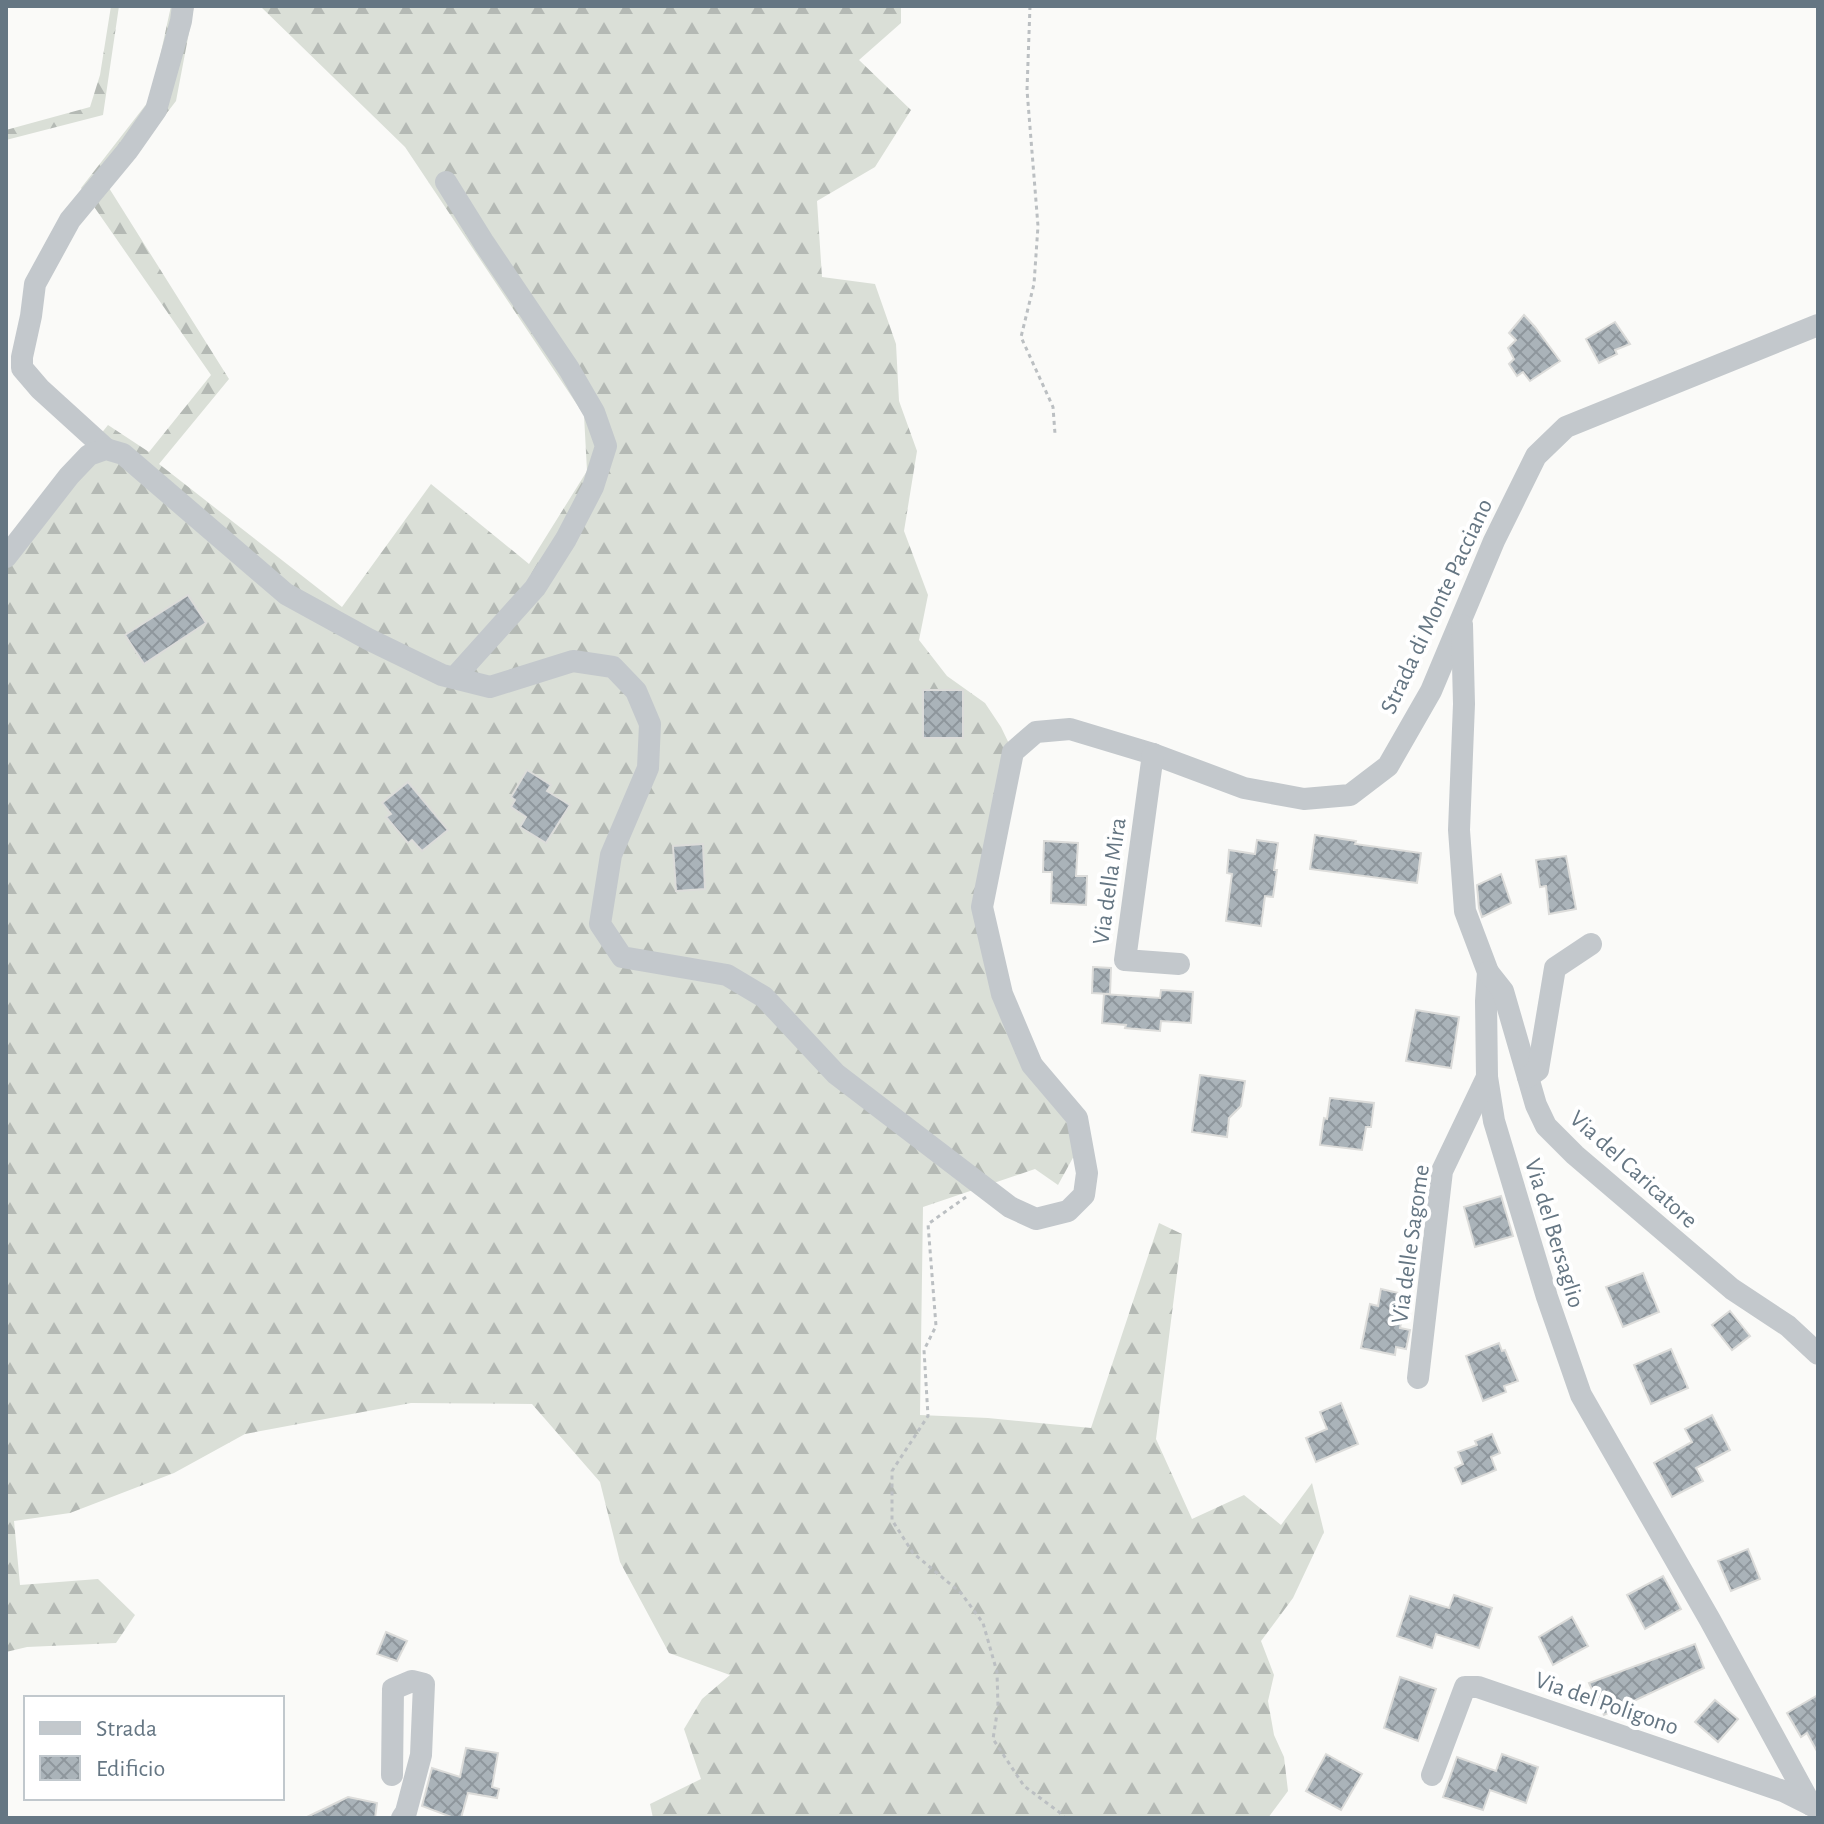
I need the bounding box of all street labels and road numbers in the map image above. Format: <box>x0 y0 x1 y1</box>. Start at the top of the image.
street label: Strada di Monte Pacciano <box>1377 495 1497 718</box>
street label: Via della Mira <box>1089 816 1131 946</box>
street label: Via del Caricatore <box>1565 1106 1702 1233</box>
street label: Via del Bersaglio <box>1520 1156 1588 1311</box>
street label: Via delle Sagome <box>1388 1163 1434 1325</box>
street label: Via del Poligono <box>1532 1668 1682 1740</box>

